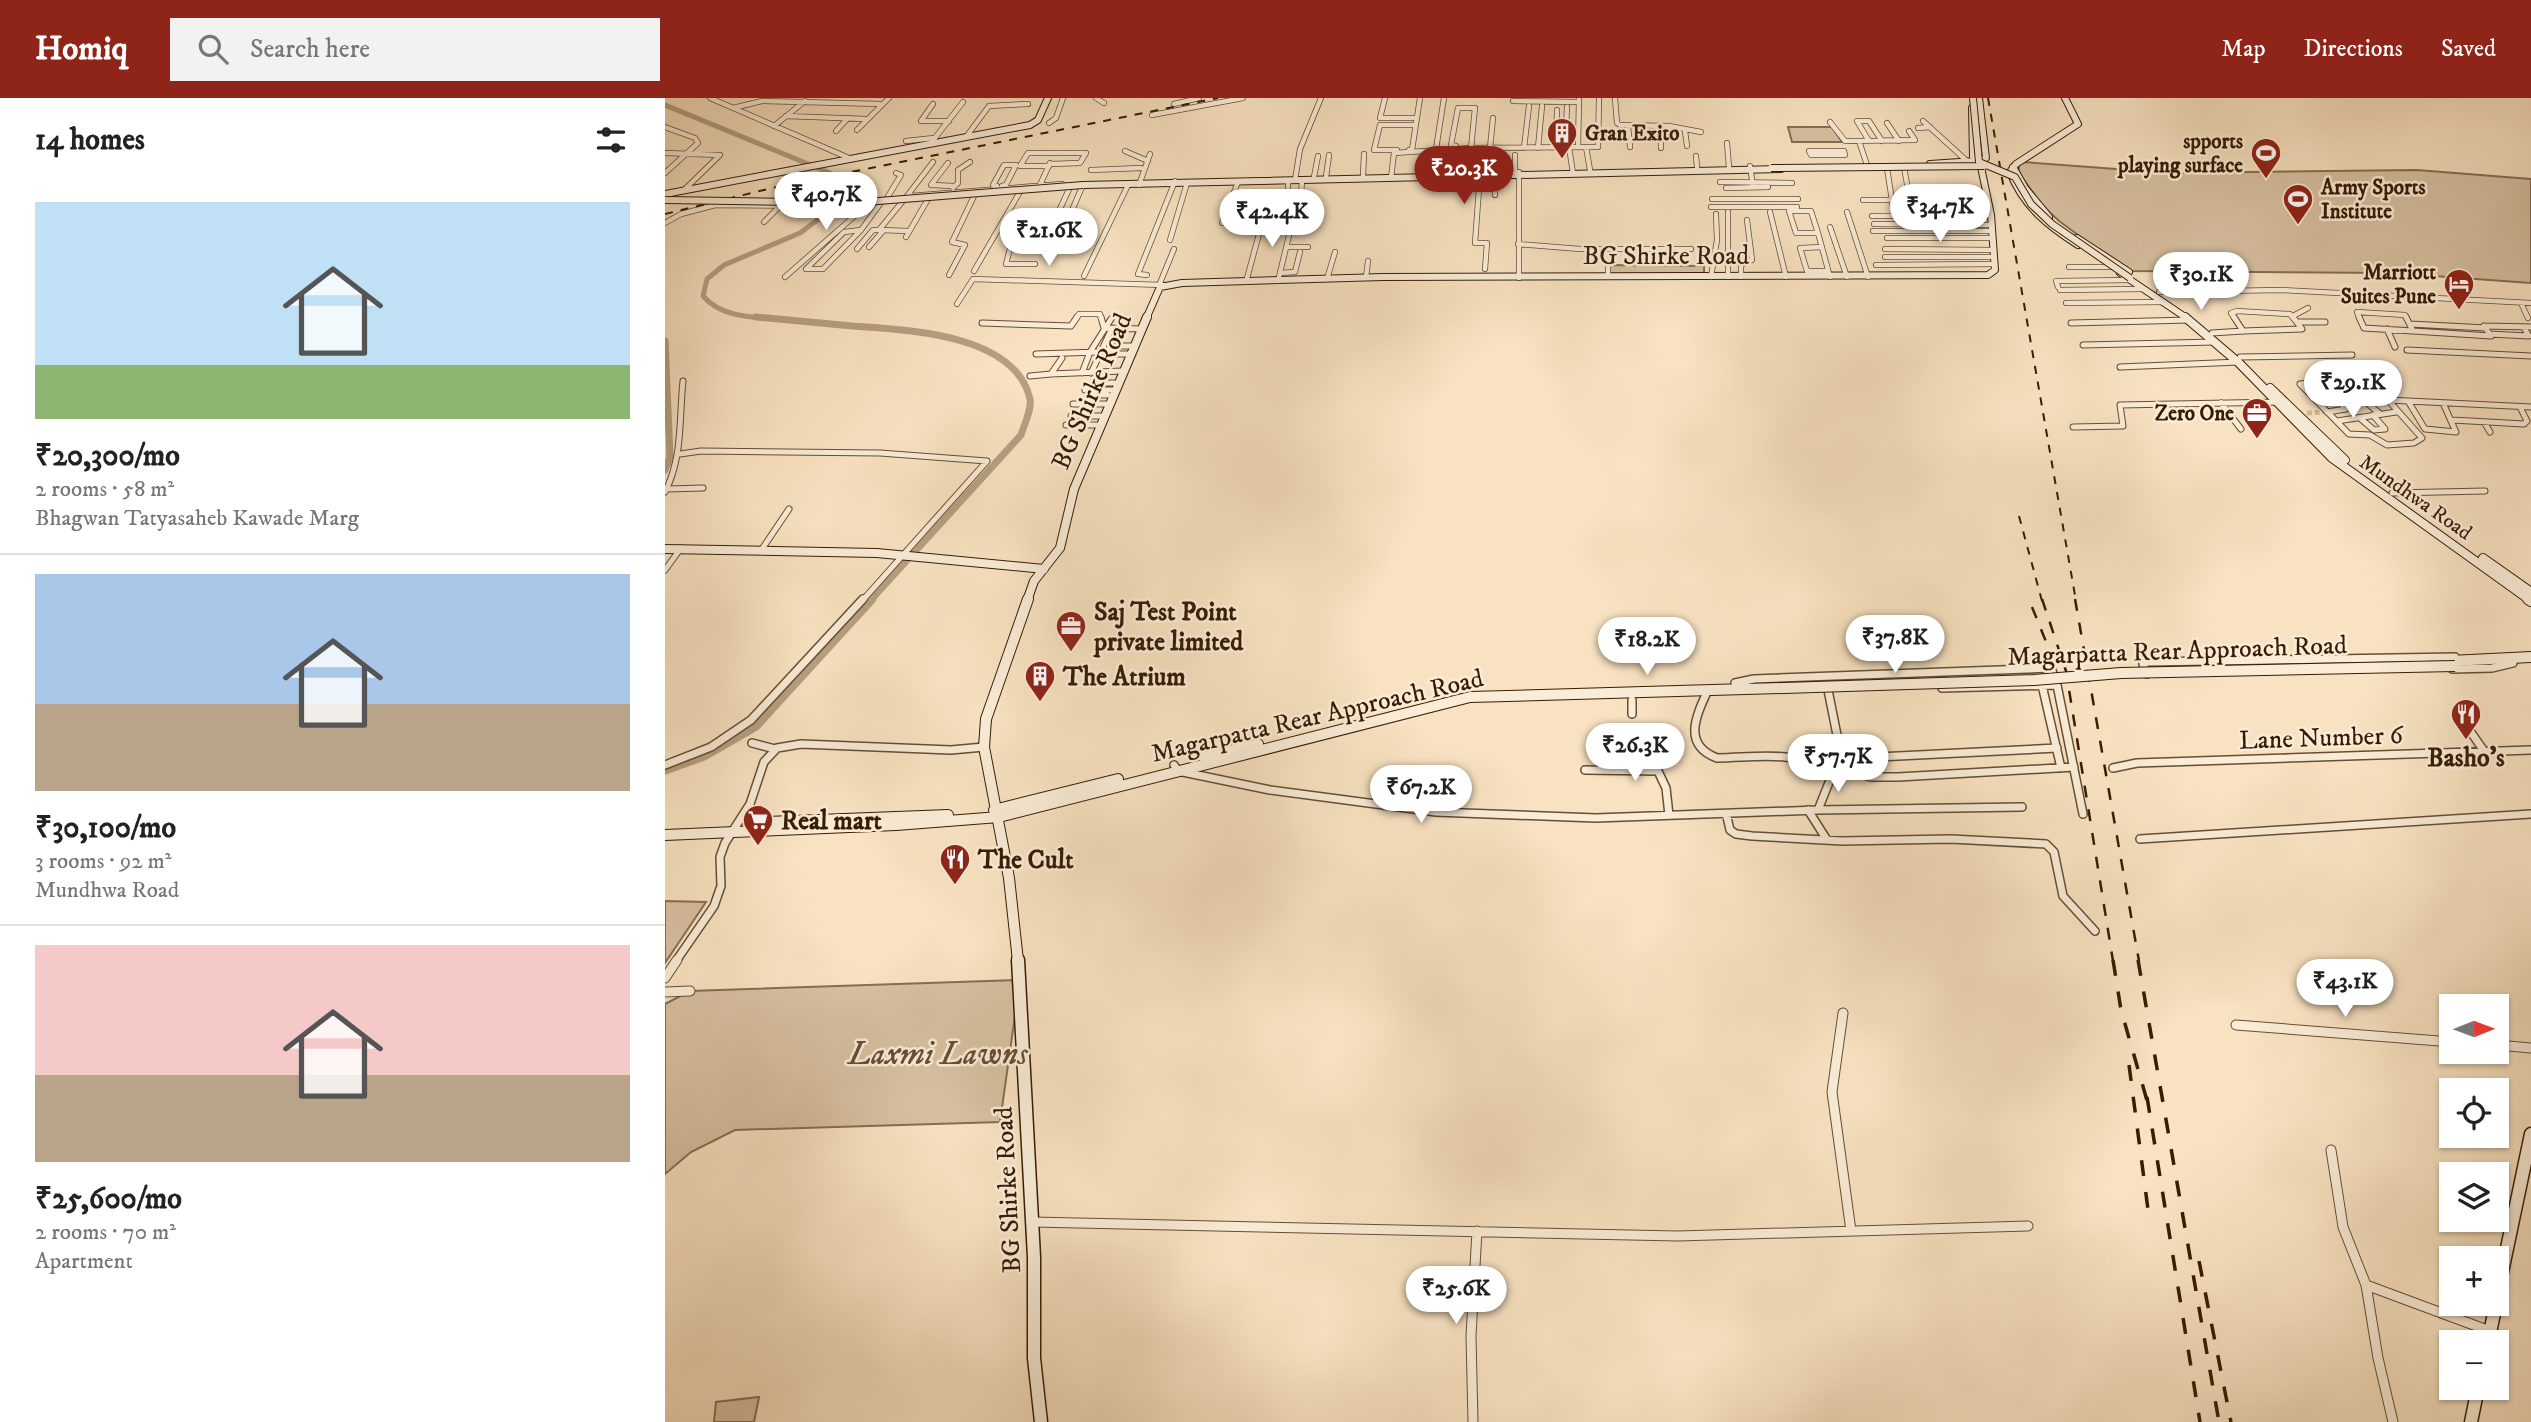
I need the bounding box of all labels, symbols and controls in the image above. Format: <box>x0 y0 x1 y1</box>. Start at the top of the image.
search box <box>170 18 660 81</box>
text: Homiq <box>35 29 128 70</box>
icon: search <box>194 30 232 68</box>
text: Search here <box>250 33 370 66</box>
text: Map <box>2221 34 2266 64</box>
text: Directions <box>2304 34 2403 64</box>
text: Saved <box>2441 34 2496 64</box>
building icon: Gran Exito <box>1545 116 1579 160</box>
icon: filters <box>592 121 630 159</box>
place label: Gran Exito <box>1585 121 1679 147</box>
text: 14 homes <box>35 122 145 159</box>
place label: spports playing surface <box>2117 129 2243 179</box>
sports icon: spports playing surface <box>2249 136 2283 180</box>
pin: ₹20.3K <box>1407 146 1521 206</box>
text: ₹20.3K <box>1430 154 1498 183</box>
pin: ₹40.7K <box>769 172 883 232</box>
place label: Army Sports Institute <box>2320 175 2426 225</box>
text: ₹40.7K <box>790 180 862 209</box>
sports icon: Army Sports Institute <box>2281 182 2315 226</box>
pin: ₹34.7K <box>1883 184 1997 244</box>
pin: ₹42.4K <box>1215 190 1329 249</box>
text: ₹34.7K <box>1906 192 1974 221</box>
text: ₹42.4K <box>1235 197 1309 226</box>
pin: ₹21.6K <box>992 208 1106 268</box>
text: ₹21.6K <box>1016 216 1082 245</box>
street label: BG Shirke Road <box>1583 240 1749 273</box>
icon: home <box>270 248 396 374</box>
pin: ₹30.1K <box>2144 252 2258 312</box>
text: ₹30.1K <box>2169 260 2233 289</box>
place label: Marriott Suites Pune <box>2341 260 2436 310</box>
hotel icon: Marriott Suites Pune <box>2442 267 2476 311</box>
street label: BG Shirke Road <box>1045 308 1140 475</box>
pin: ₹29.1K <box>2296 360 2410 420</box>
text: ₹29.1K <box>2320 368 2386 397</box>
office icon: Zero One <box>2240 396 2274 440</box>
place label: Zero One <box>2155 401 2234 427</box>
text: ₹20,300/mo <box>35 438 180 475</box>
street label: Mundhwa Road <box>2354 449 2477 547</box>
text: 2 rooms · 58 m² <box>35 475 174 504</box>
text: Bhagwan Tatyasaheb Kawade Marg <box>35 504 359 533</box>
place label: Saj Test Point private limited <box>1093 596 1244 659</box>
office icon: Saj Test Point private limited <box>1054 609 1088 653</box>
pin: ₹37.8K <box>1838 616 1952 675</box>
pin: ₹18.2K <box>1590 618 1704 677</box>
icon: home <box>270 620 396 746</box>
text: ₹37.8K <box>1862 623 1928 652</box>
text: ₹18.2K <box>1614 625 1680 654</box>
street label: Magarpatta Rear Approach Road <box>2007 629 2348 674</box>
building icon: The Atrium <box>1023 659 1057 703</box>
place label: The Atrium <box>1062 661 1186 694</box>
street label: Magarpatta Rear Approach Road <box>1148 662 1487 771</box>
restaurant icon: Basho's <box>2449 697 2483 741</box>
street label: Lane Number 6 <box>2238 719 2405 758</box>
pin: ₹26.3K <box>1578 724 1692 783</box>
text: ₹26.3K <box>1602 731 1668 760</box>
pin: ₹57.7K <box>1781 734 1895 794</box>
text: ₹57.7K <box>1804 742 1872 771</box>
place label: Basho's <box>2427 742 2505 775</box>
pin: ₹67.2K <box>1364 766 1478 825</box>
text: ₹67.2K <box>1386 773 1456 802</box>
supermarket icon: Real mart <box>741 803 775 847</box>
place label: Real mart <box>781 805 883 838</box>
text: ₹30,100/mo <box>35 810 176 847</box>
restaurant icon: The Cult <box>938 842 972 886</box>
place label: The Cult <box>977 844 1074 877</box>
text: 3 rooms · 92 m² <box>35 847 172 876</box>
text: Mundhwa Road <box>35 876 179 905</box>
pin: ₹43.1K <box>2288 960 2402 1019</box>
text: ₹43.1K <box>2312 967 2378 996</box>
icon: home <box>270 991 396 1117</box>
north arrow <box>2439 994 2509 1064</box>
map controls <box>2439 994 2509 1400</box>
park label: Laxmi Lawns <box>846 1035 1029 1075</box>
button: locate <box>2439 1078 2509 1148</box>
street label: BG Shirke Road <box>988 1106 1029 1274</box>
button: layers <box>2439 1162 2509 1232</box>
text: ₹25,600/mo <box>35 1181 182 1218</box>
text: 2 rooms · 70 m² <box>35 1218 176 1247</box>
button: + <box>2439 1246 2509 1316</box>
text: Apartment <box>35 1247 133 1276</box>
pin: ₹25.6K <box>1399 1266 1513 1326</box>
text: ₹25.6K <box>1422 1274 1490 1303</box>
button: − <box>2439 1330 2509 1400</box>

